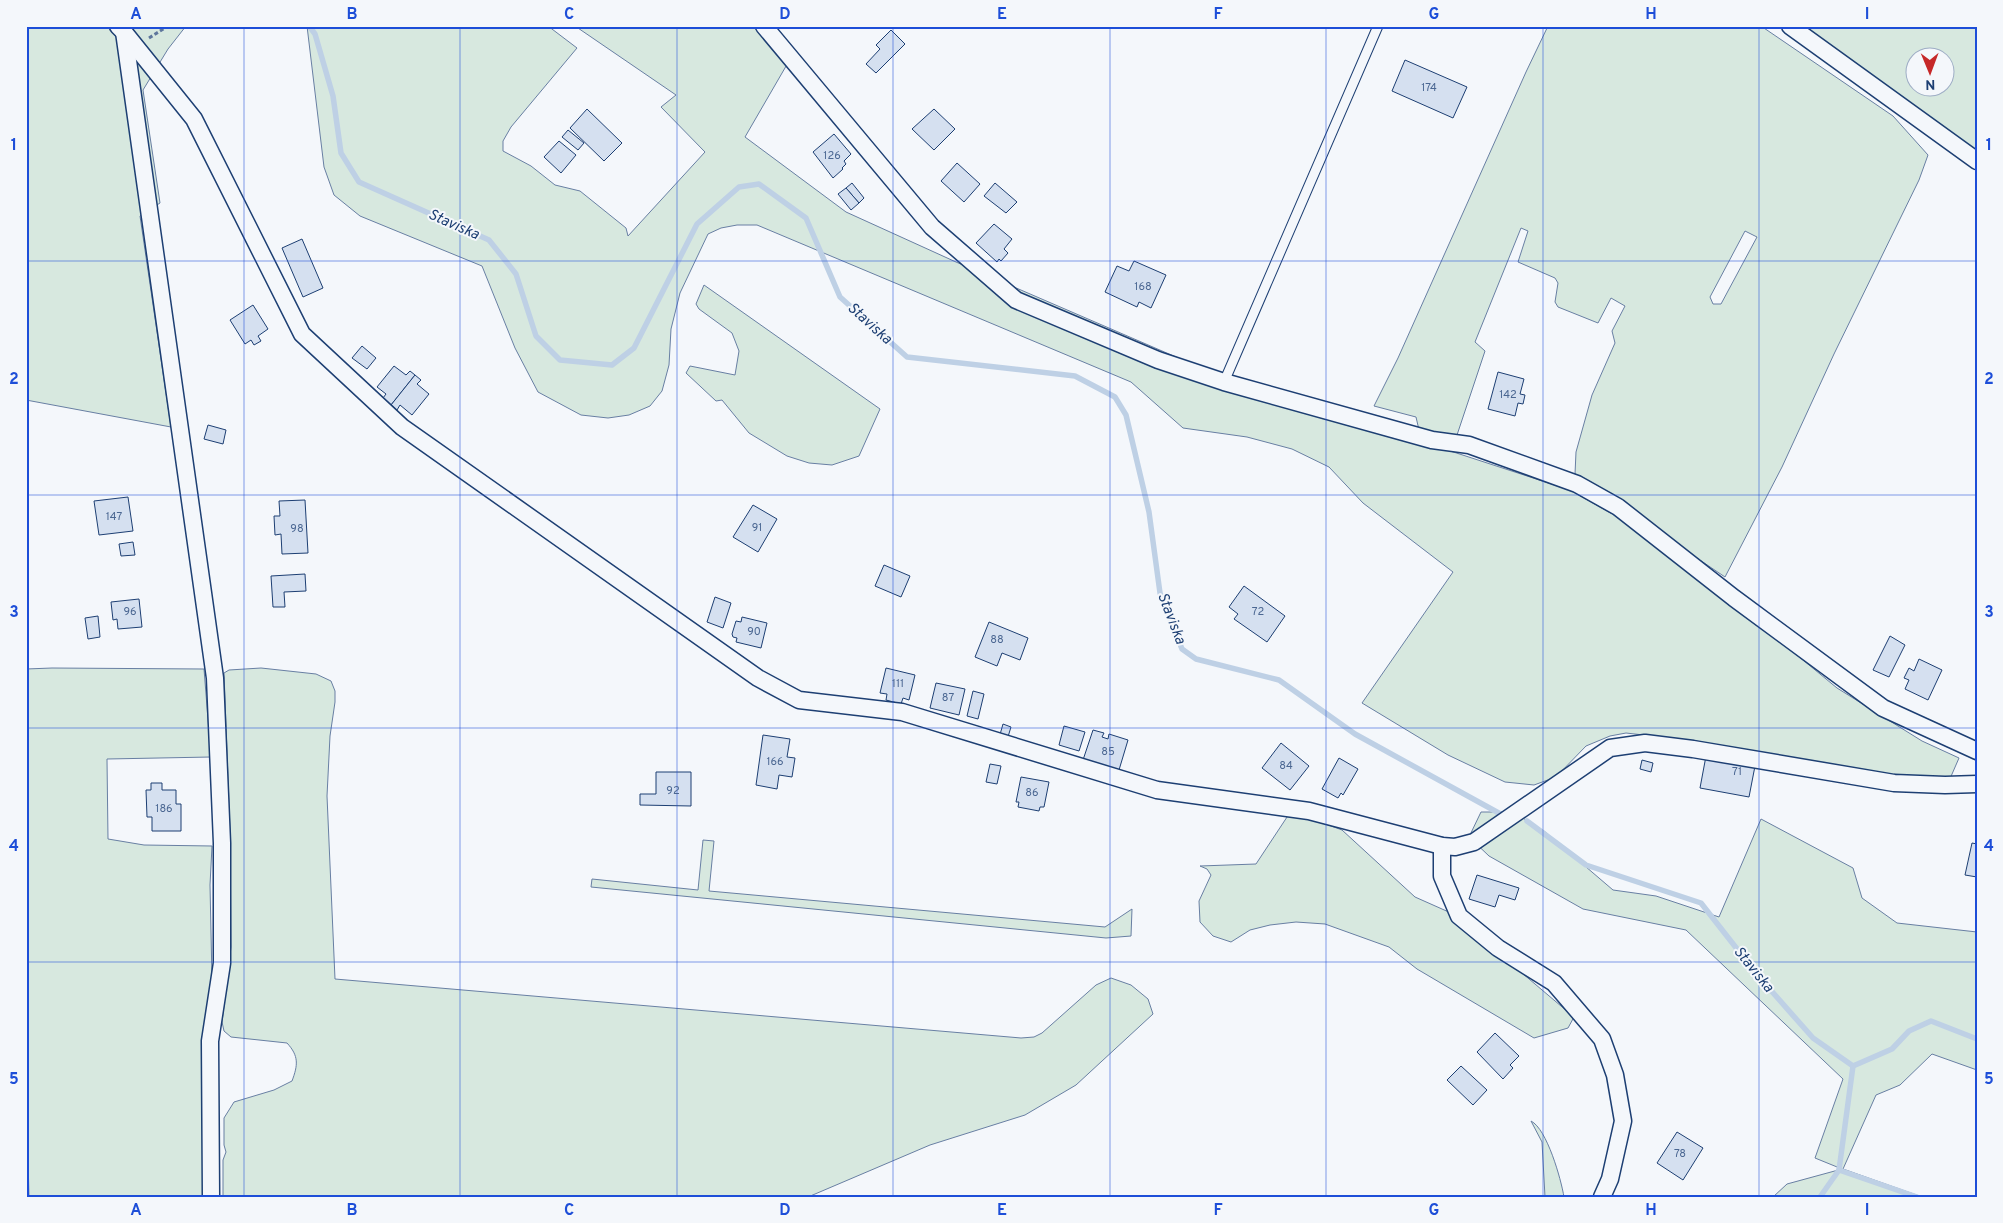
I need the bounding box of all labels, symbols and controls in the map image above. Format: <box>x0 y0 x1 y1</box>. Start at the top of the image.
text: A <box>130 5 142 25</box>
text: B <box>346 5 358 25</box>
text: C <box>564 5 574 25</box>
text: D <box>779 5 791 25</box>
text: E <box>997 5 1007 25</box>
text: F <box>1213 5 1223 25</box>
text: G <box>1429 5 1439 25</box>
text: H <box>1645 5 1657 25</box>
text: I <box>1865 5 1869 25</box>
north arrow <box>1906 48 1956 98</box>
text: N <box>1925 75 1935 92</box>
house number: 174 <box>1421 81 1437 95</box>
text: 1 <box>11 136 17 156</box>
text: 1 <box>1986 136 1992 156</box>
house number: 126 <box>823 149 841 163</box>
water label: Staviska <box>425 206 482 245</box>
house number: 168 <box>1134 280 1152 294</box>
water label: Staviska <box>843 299 896 349</box>
text: 2 <box>9 370 19 390</box>
text: 2 <box>1984 370 1994 390</box>
house number: 142 <box>1499 388 1517 402</box>
house number: 147 <box>106 510 122 524</box>
house number: 91 <box>752 521 762 535</box>
house number: 98 <box>290 522 304 536</box>
water label: Staviska <box>1152 590 1189 647</box>
text: 3 <box>9 603 19 623</box>
text: 3 <box>1984 603 1994 623</box>
house number: 96 <box>123 605 137 619</box>
house number: 72 <box>1252 605 1264 619</box>
house number: 90 <box>747 625 761 639</box>
house number: 88 <box>990 633 1004 647</box>
house number: 111 <box>892 677 904 691</box>
house number: 87 <box>942 691 954 705</box>
house number: 85 <box>1101 745 1115 759</box>
house number: 166 <box>766 755 784 769</box>
house number: 84 <box>1279 759 1293 773</box>
house number: 71 <box>1732 765 1742 779</box>
house number: 92 <box>666 784 680 798</box>
house number: 86 <box>1025 786 1039 800</box>
house number: 186 <box>155 802 173 816</box>
text: 4 <box>9 837 19 857</box>
text: 4 <box>1984 837 1994 857</box>
water label: Staviska <box>1728 943 1777 997</box>
text: 5 <box>9 1070 19 1090</box>
text: 5 <box>1984 1070 1994 1090</box>
house number: 78 <box>1674 1147 1686 1161</box>
text: A <box>130 1201 142 1221</box>
text: B <box>346 1201 358 1221</box>
text: C <box>564 1201 574 1221</box>
text: D <box>779 1201 791 1221</box>
text: E <box>997 1201 1007 1221</box>
text: F <box>1213 1201 1223 1221</box>
text: G <box>1429 1201 1439 1221</box>
text: H <box>1645 1201 1657 1221</box>
text: I <box>1865 1201 1869 1221</box>

